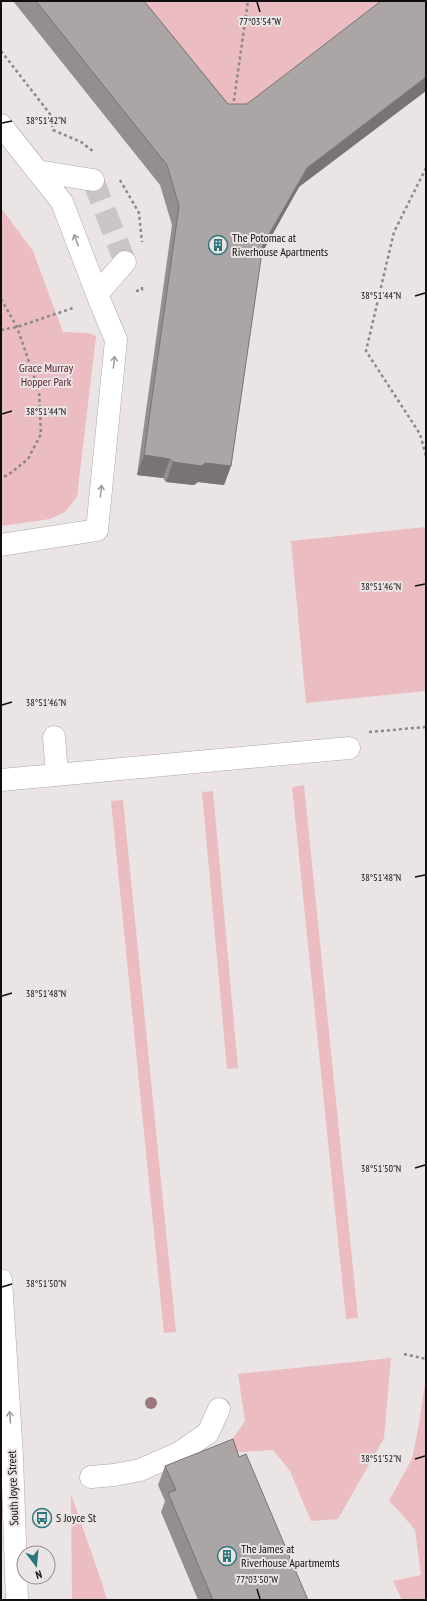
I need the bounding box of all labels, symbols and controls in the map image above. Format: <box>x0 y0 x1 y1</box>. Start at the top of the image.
text: 77°03'54"W <box>239 15 281 28</box>
text: 38°51'42"N <box>26 114 66 127</box>
place label: The Potomac at Riverhouse Apartments <box>232 230 328 259</box>
one-way arrow <box>72 234 80 246</box>
building icon: The Potomac at Riverhouse Apartments <box>207 234 229 256</box>
text: 38°51'44"N <box>361 289 401 302</box>
one-way arrow <box>110 356 118 369</box>
park label: Grace Murray Hopper Park <box>19 360 74 389</box>
text: 38°51'44"N <box>26 405 66 418</box>
one-way arrow <box>97 485 105 498</box>
text: 38°51'46"N <box>361 580 401 593</box>
text: 38°51'46"N <box>26 696 66 709</box>
text: 38°51'48"N <box>361 871 401 884</box>
text: 38°51'48"N <box>26 987 66 1000</box>
text: 38°51'50"N <box>361 1162 401 1175</box>
text: 38°51'50"N <box>26 1277 66 1290</box>
one-way arrow <box>6 1411 13 1424</box>
street label: South Joyce Street <box>4 1449 21 1526</box>
text: 38°51'52"N <box>361 1452 401 1465</box>
bus stop icon: S Joyce St <box>31 1507 53 1529</box>
place label: S Joyce St <box>56 1510 97 1525</box>
place label: The James at Riverhouse Apartmemts <box>241 1541 340 1570</box>
north arrow <box>16 1545 56 1585</box>
building icon: The James at Riverhouse Apartmemts <box>216 1545 238 1567</box>
text: N <box>34 1567 44 1582</box>
text: 77°03'50"W <box>236 1573 278 1586</box>

